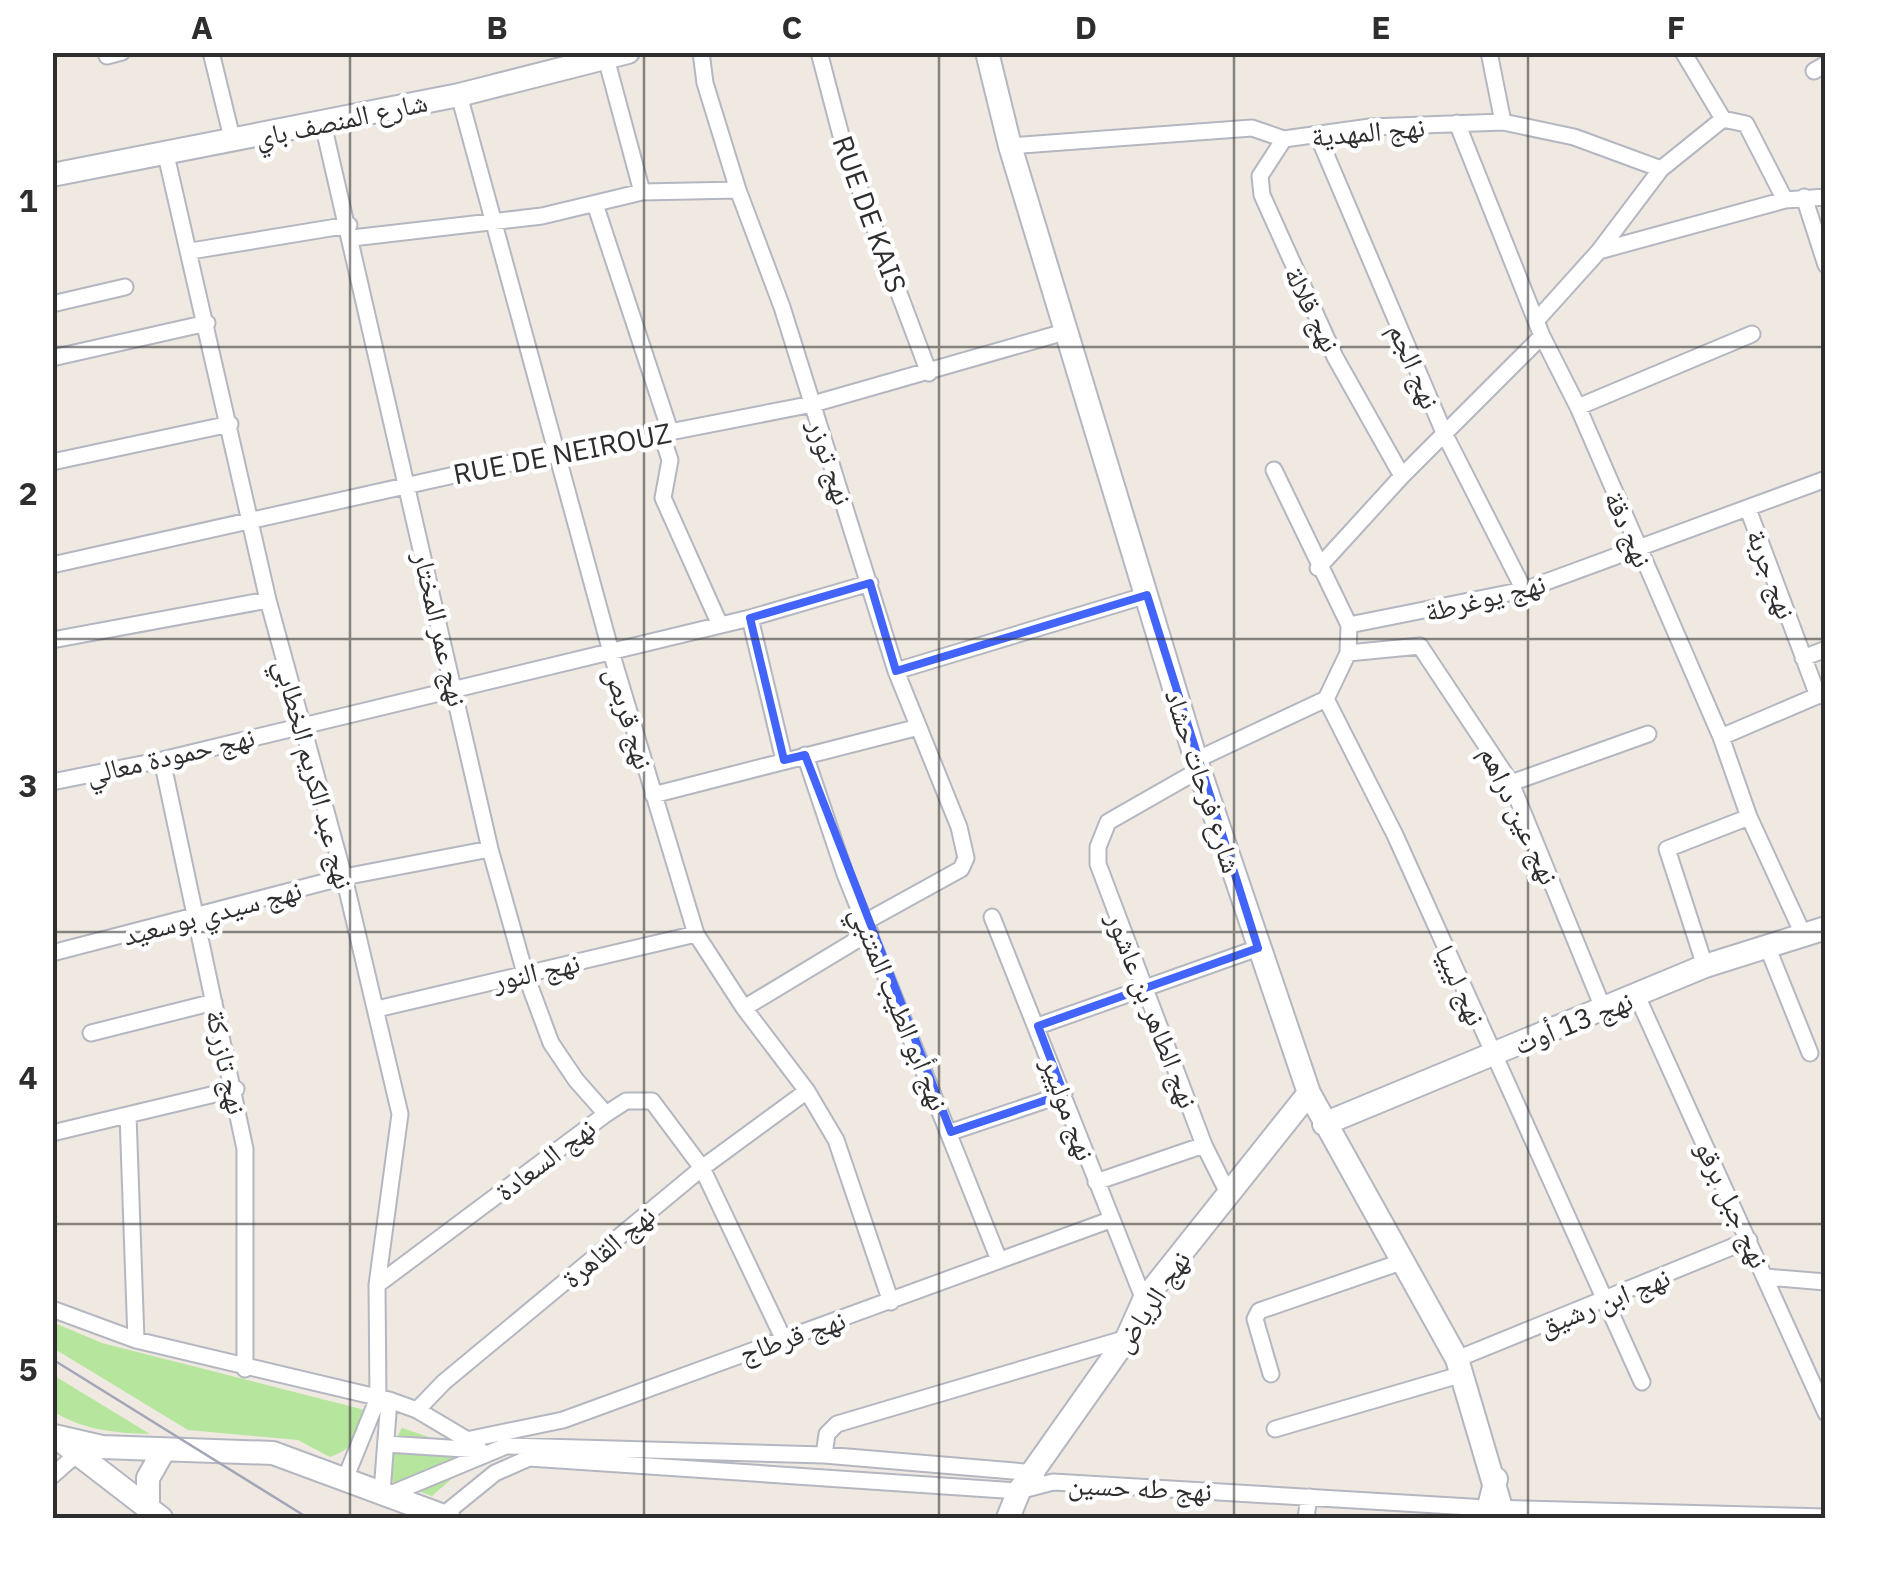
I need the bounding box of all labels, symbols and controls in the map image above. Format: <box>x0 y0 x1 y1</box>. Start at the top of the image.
text: A <box>191 6 213 48</box>
text: B <box>486 6 508 48</box>
text: C <box>782 6 802 48</box>
text: D <box>1075 6 1097 48</box>
text: E <box>1371 6 1391 48</box>
text: F <box>1667 6 1685 48</box>
street label: شارع المنصف باي <box>251 83 432 160</box>
street label: نهج المهدية <box>1310 108 1426 154</box>
street label: RUE DE KAIS <box>825 130 915 298</box>
text: 1 <box>18 179 38 221</box>
street label: نهج قلالة <box>1276 260 1350 358</box>
street label: نهج الجم <box>1380 317 1450 415</box>
street label: RUE DE NEIROUZ <box>450 414 674 492</box>
street label: نهج توزر <box>800 414 862 510</box>
text: 2 <box>18 472 38 514</box>
street label: نهج دقة <box>1596 485 1662 573</box>
street label: نهج جربة <box>1739 524 1805 624</box>
street label: نهج عمر المختار <box>405 547 477 710</box>
street label: نهج يوغرطة <box>1421 564 1549 630</box>
street label: نهج عبد الكريم الخطابي <box>262 655 363 894</box>
street label: نهج قربص <box>597 662 663 774</box>
street label: شارع فرحات حشاد <box>1157 684 1251 878</box>
street label: نهج حمودة معالي <box>82 718 259 797</box>
street label: نهج عين دراهم <box>1471 740 1568 891</box>
text: 3 <box>18 764 38 806</box>
street label: نهج سيدي بوسعيد <box>119 870 307 959</box>
street label: نهج أبو الطيب المتنبي <box>837 900 958 1118</box>
street label: نهج الطاهر بن عاشور <box>1098 906 1207 1113</box>
street label: نهج ليبيا <box>1427 939 1495 1031</box>
street label: نهج النور <box>488 943 583 999</box>
street label: نهج 13 أوت <box>1508 981 1638 1063</box>
street label: نهج تازركة <box>198 1006 256 1118</box>
street label: نهج موليير <box>1033 1052 1105 1166</box>
text: 4 <box>18 1056 38 1098</box>
street label: نهج السعادة <box>487 1109 603 1209</box>
street label: نهج جبل برقو <box>1687 1134 1779 1274</box>
street label: نهج القاهرة <box>554 1196 662 1296</box>
street label: نهج الرياض <box>1104 1243 1198 1359</box>
street label: نهج ابن رشيق <box>1533 1258 1675 1344</box>
street label: نهج قرطاج <box>734 1301 850 1371</box>
text: 5 <box>18 1348 38 1390</box>
street label: نهج طه حسين <box>1067 1465 1213 1509</box>

